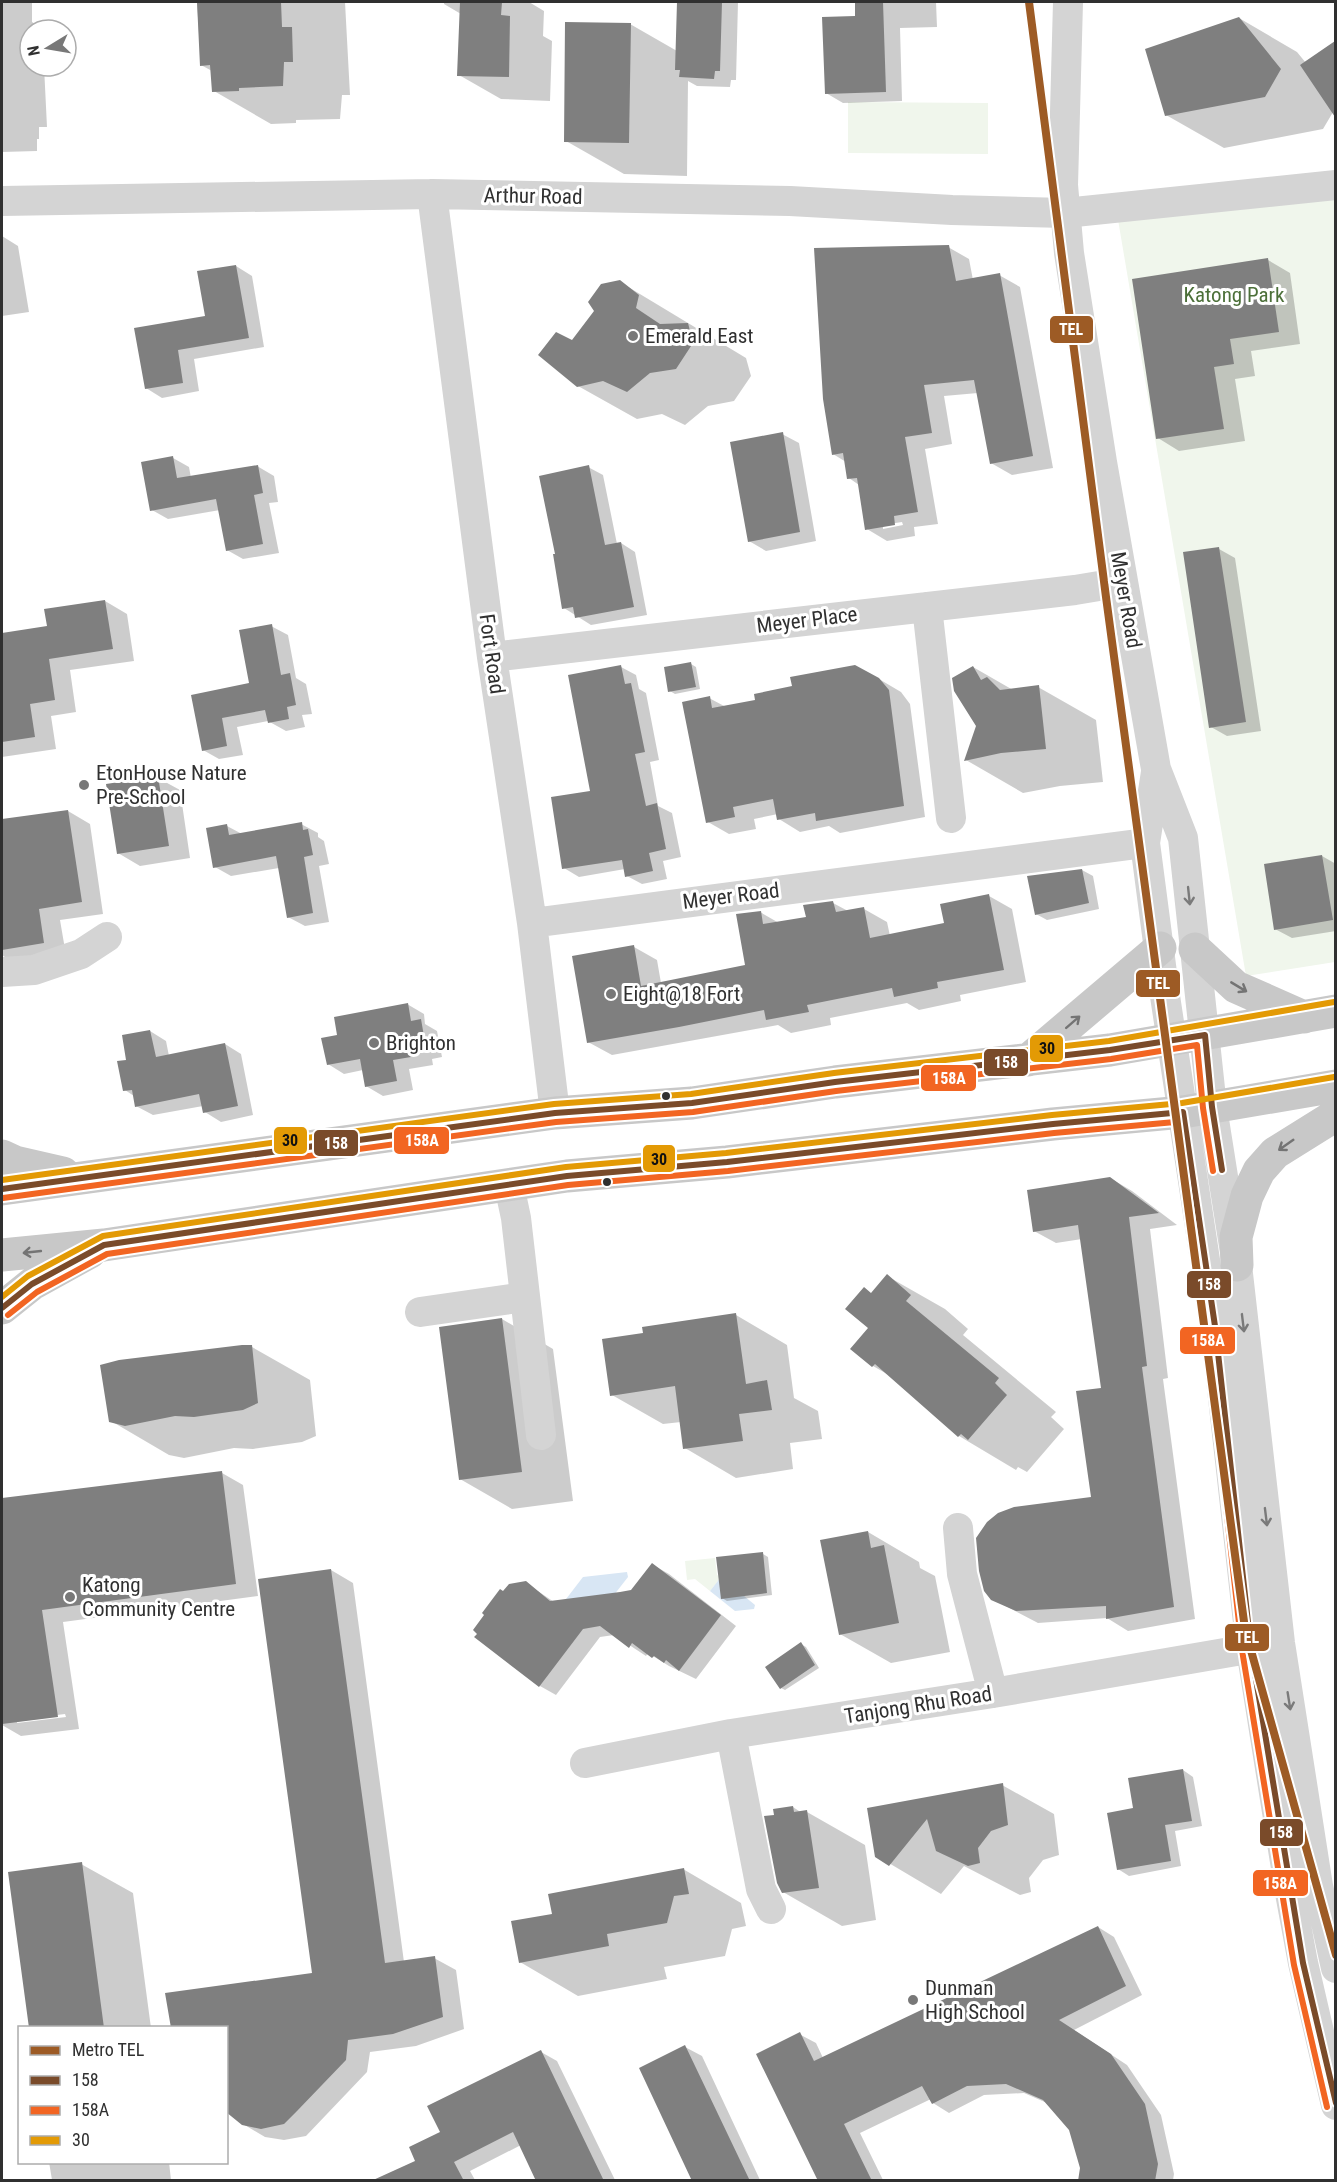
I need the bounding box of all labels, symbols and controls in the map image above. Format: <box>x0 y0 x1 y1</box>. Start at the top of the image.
north arrow <box>18 18 78 78</box>
text: N <box>24 44 44 57</box>
street label: Arthur Road <box>483 183 583 209</box>
park label: Katong Park <box>1184 283 1285 307</box>
line badge: TEL <box>1049 315 1094 344</box>
text: TEL <box>1059 320 1083 339</box>
place label: Emerald East <box>645 324 754 348</box>
marker: Emerald East <box>626 329 640 343</box>
street label: Meyer Road <box>1106 550 1146 650</box>
street label: Meyer Place <box>755 602 859 638</box>
street label: Fort Road <box>475 612 509 696</box>
place label: EtonHouse Nature Pre-School <box>96 761 247 809</box>
marker: EtonHouse Nature Pre-School <box>77 778 91 792</box>
street label: Meyer Road <box>681 878 781 914</box>
one-way arrow <box>1184 886 1195 906</box>
line badge: TEL <box>1135 969 1181 998</box>
text: TEL <box>1146 974 1170 993</box>
one-way arrow <box>1230 981 1247 993</box>
place label: Eight@18 Fort <box>623 982 740 1006</box>
marker: Eight@18 Fort <box>604 987 618 1001</box>
one-way arrow <box>1065 1015 1080 1029</box>
place label: Brighton <box>386 1031 456 1055</box>
line badge: 30 <box>1029 1034 1064 1063</box>
marker: Brighton <box>367 1036 381 1050</box>
text: 30 <box>1039 1039 1055 1058</box>
line badge: 158 <box>983 1048 1029 1077</box>
text: 158 <box>994 1053 1018 1072</box>
line badge: 158A <box>920 1064 977 1092</box>
text: 158A <box>932 1069 966 1088</box>
unlabelled marker <box>660 1090 672 1102</box>
line badge: 30 <box>273 1126 308 1155</box>
line badge: 158A <box>393 1126 450 1155</box>
line badge: 158 <box>313 1129 359 1157</box>
text: 30 <box>282 1131 298 1150</box>
text: 158A <box>405 1131 439 1150</box>
text: 158 <box>324 1134 348 1153</box>
one-way arrow <box>1278 1139 1294 1152</box>
line badge: 30 <box>642 1144 676 1173</box>
text: 30 <box>651 1150 667 1169</box>
unlabelled marker <box>601 1176 613 1188</box>
one-way arrow <box>23 1247 43 1258</box>
line badge: 158 <box>1186 1270 1232 1299</box>
text: 158 <box>1197 1275 1221 1294</box>
one-way arrow <box>1238 1313 1249 1333</box>
line badge: 158A <box>1179 1326 1236 1355</box>
text: 158A <box>1191 1331 1225 1350</box>
one-way arrow <box>1260 1506 1271 1526</box>
place label: Katong Community Centre <box>82 1573 235 1621</box>
marker: Katong Community Centre <box>63 1590 77 1604</box>
line badge: TEL <box>1224 1623 1270 1652</box>
text: TEL <box>1235 1628 1259 1647</box>
street label: Tanjong Rhu Road <box>843 1681 993 1729</box>
one-way arrow <box>1284 1691 1295 1710</box>
line badge: 158 <box>1259 1818 1304 1847</box>
text: 158 <box>1269 1823 1293 1842</box>
line badge: 158A <box>1252 1869 1309 1897</box>
text: 158A <box>1263 1874 1297 1893</box>
place label: Dunman High School <box>925 1976 1025 2024</box>
marker: Dunman High School <box>906 1993 920 2007</box>
legend <box>18 2026 228 2164</box>
text: Metro TEL <box>72 2039 145 2060</box>
text: 158 <box>72 2069 99 2090</box>
text: 158A <box>72 2099 110 2120</box>
text: 30 <box>72 2129 90 2150</box>

